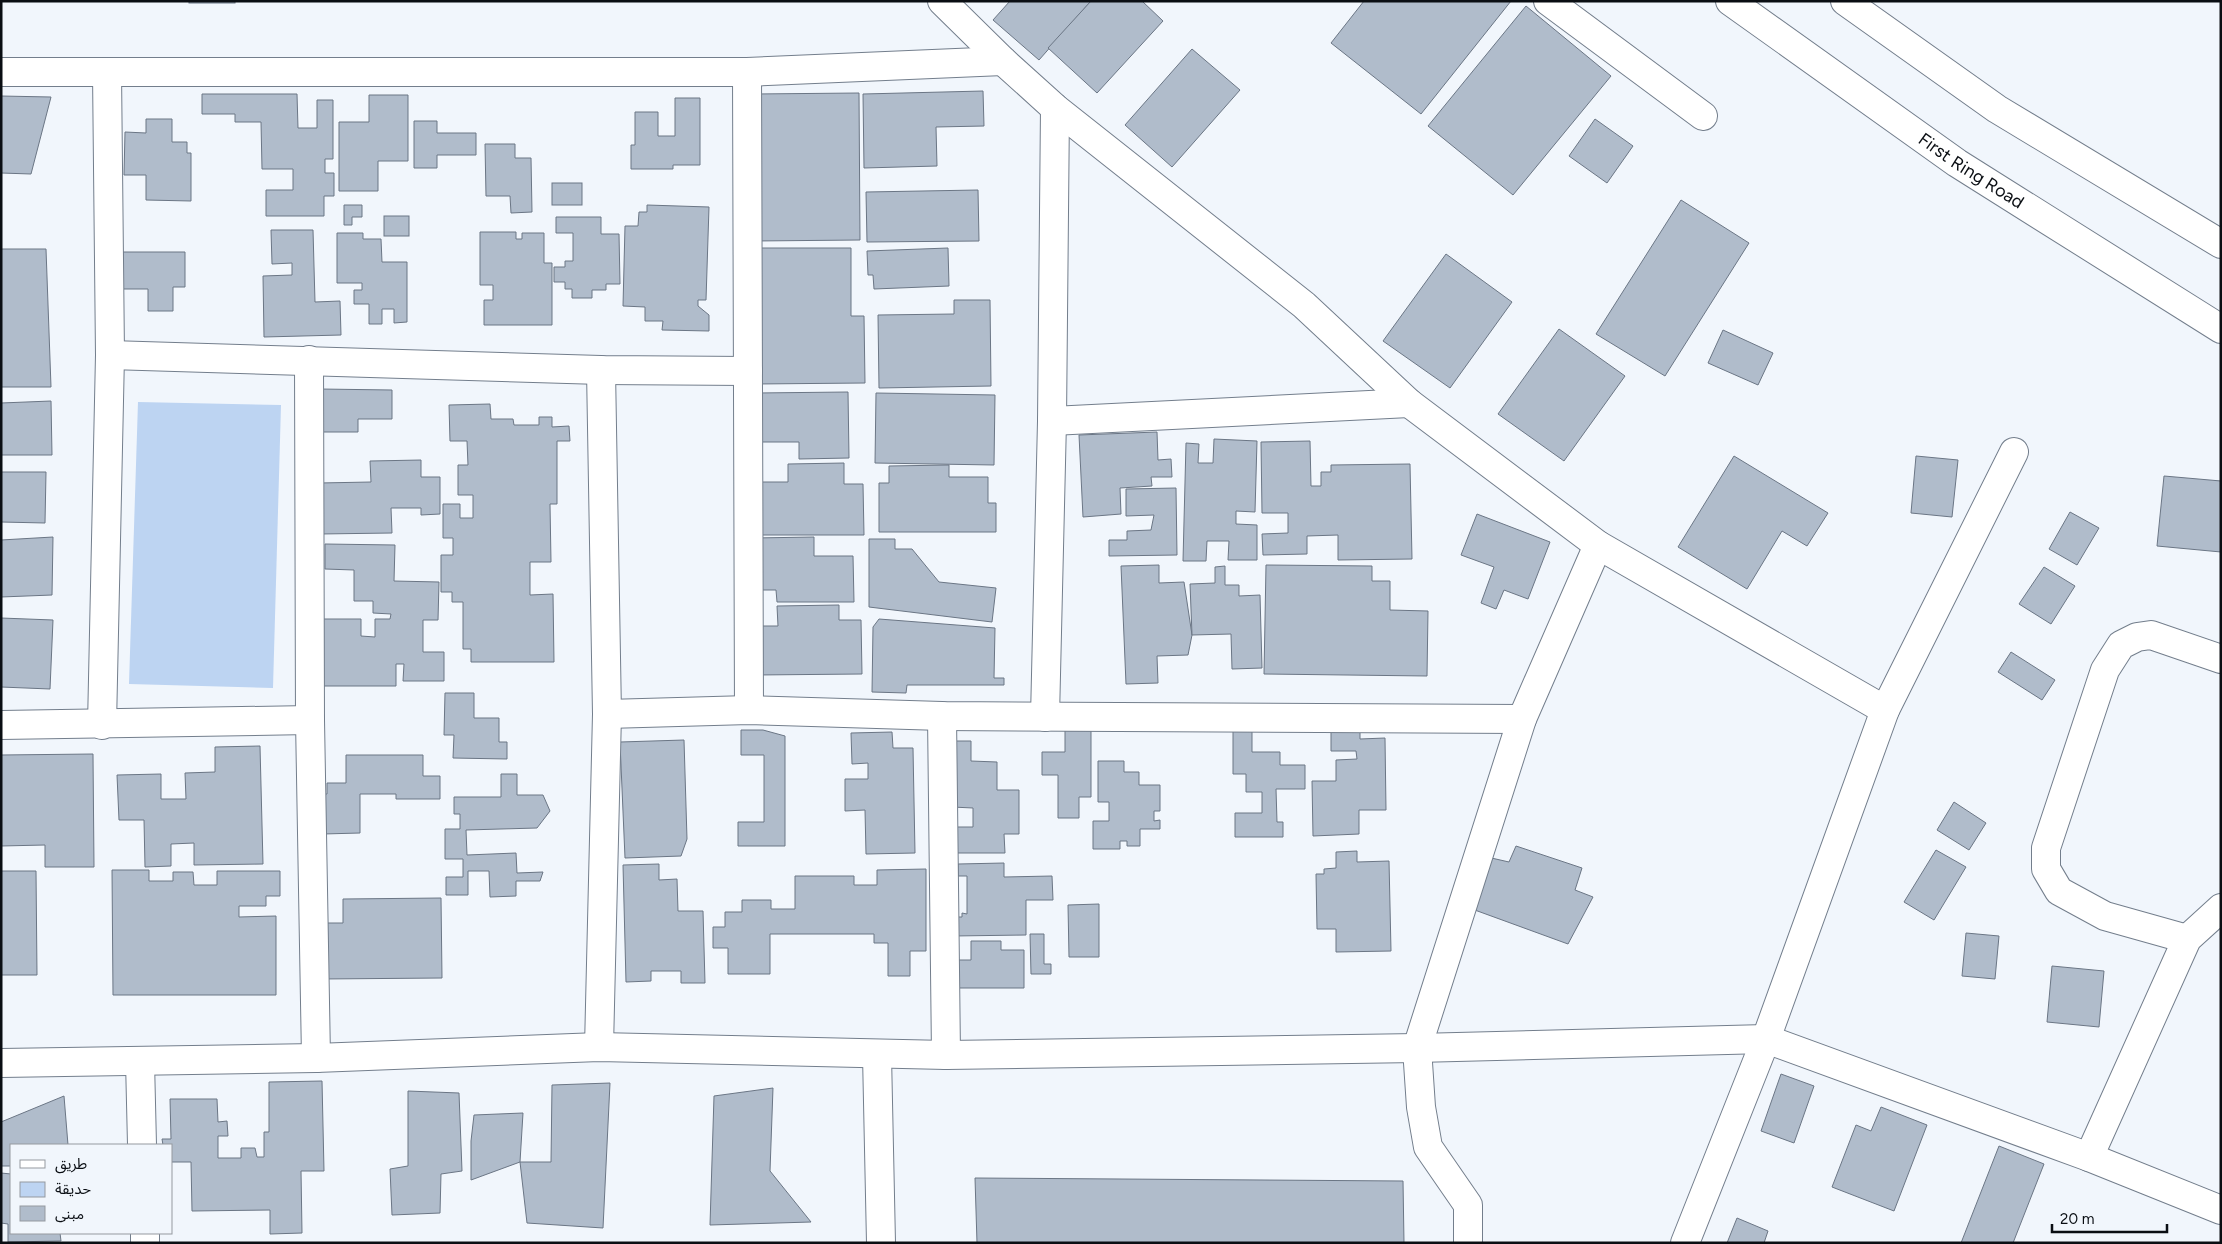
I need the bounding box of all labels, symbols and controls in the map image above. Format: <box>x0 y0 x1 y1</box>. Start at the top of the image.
street label: First Ring Road <box>1914 128 2028 213</box>
legend <box>10 1144 172 1234</box>
text: طريق <box>55 1155 87 1174</box>
text: حديقة <box>55 1180 91 1198</box>
scale bar <box>2052 1202 2167 1234</box>
text: مبنى <box>55 1205 84 1223</box>
text: 20 m <box>2060 1210 2094 1228</box>

